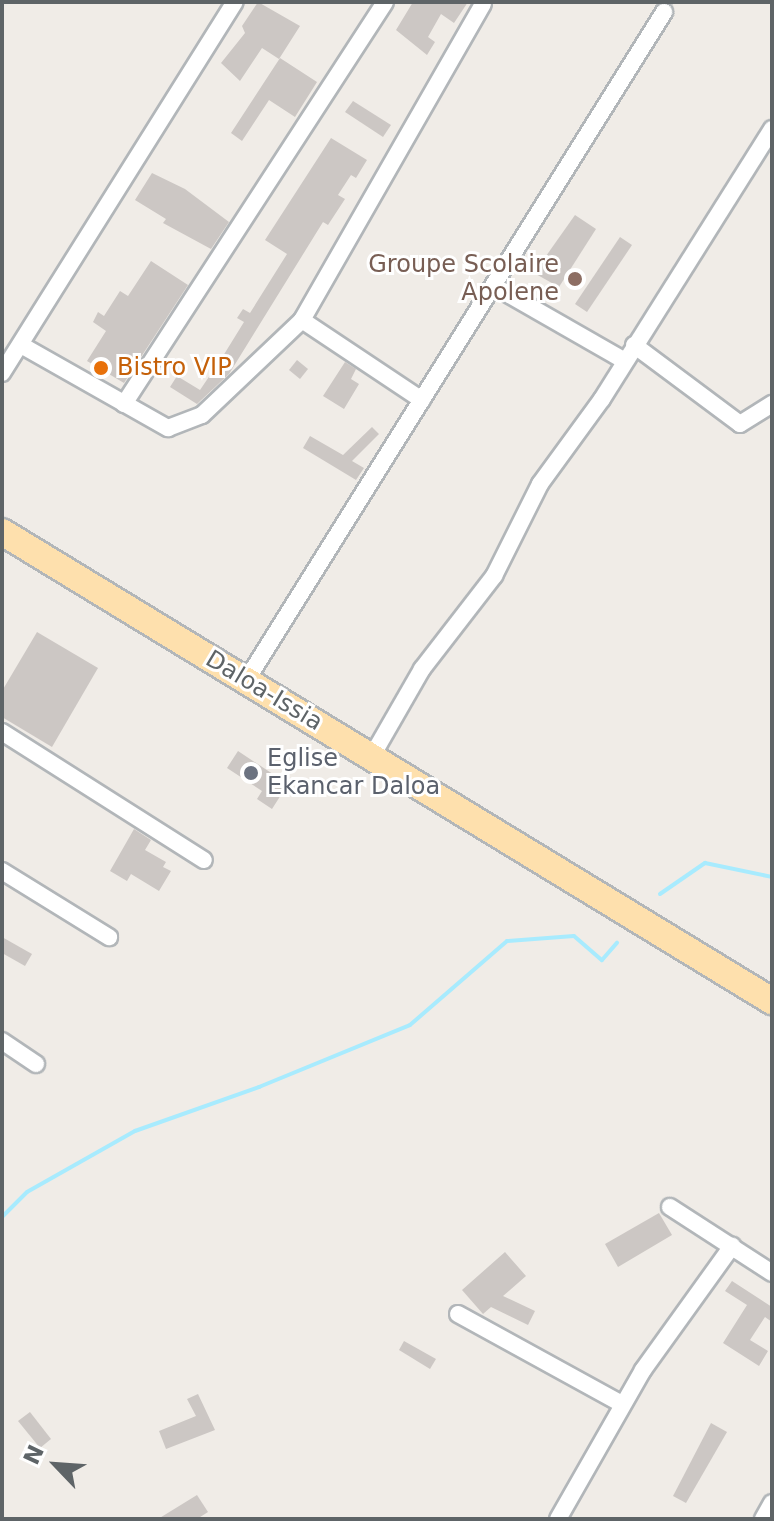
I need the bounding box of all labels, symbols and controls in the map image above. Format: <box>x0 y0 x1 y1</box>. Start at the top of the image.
place label: Groupe Scolaire Apolene <box>368 251 559 307</box>
marker: Groupe Scolaire Apolene <box>566 270 584 288</box>
place label: Bistro VIP <box>117 354 232 382</box>
marker: Bistro VIP <box>92 359 110 377</box>
street label: Daloa-Issia <box>200 645 328 737</box>
place label: Eglise Ekancar Daloa <box>267 745 440 801</box>
marker: Eglise Ekancar Daloa <box>242 764 260 782</box>
north arrow <box>16 1425 96 1505</box>
text: N <box>19 1441 49 1468</box>

